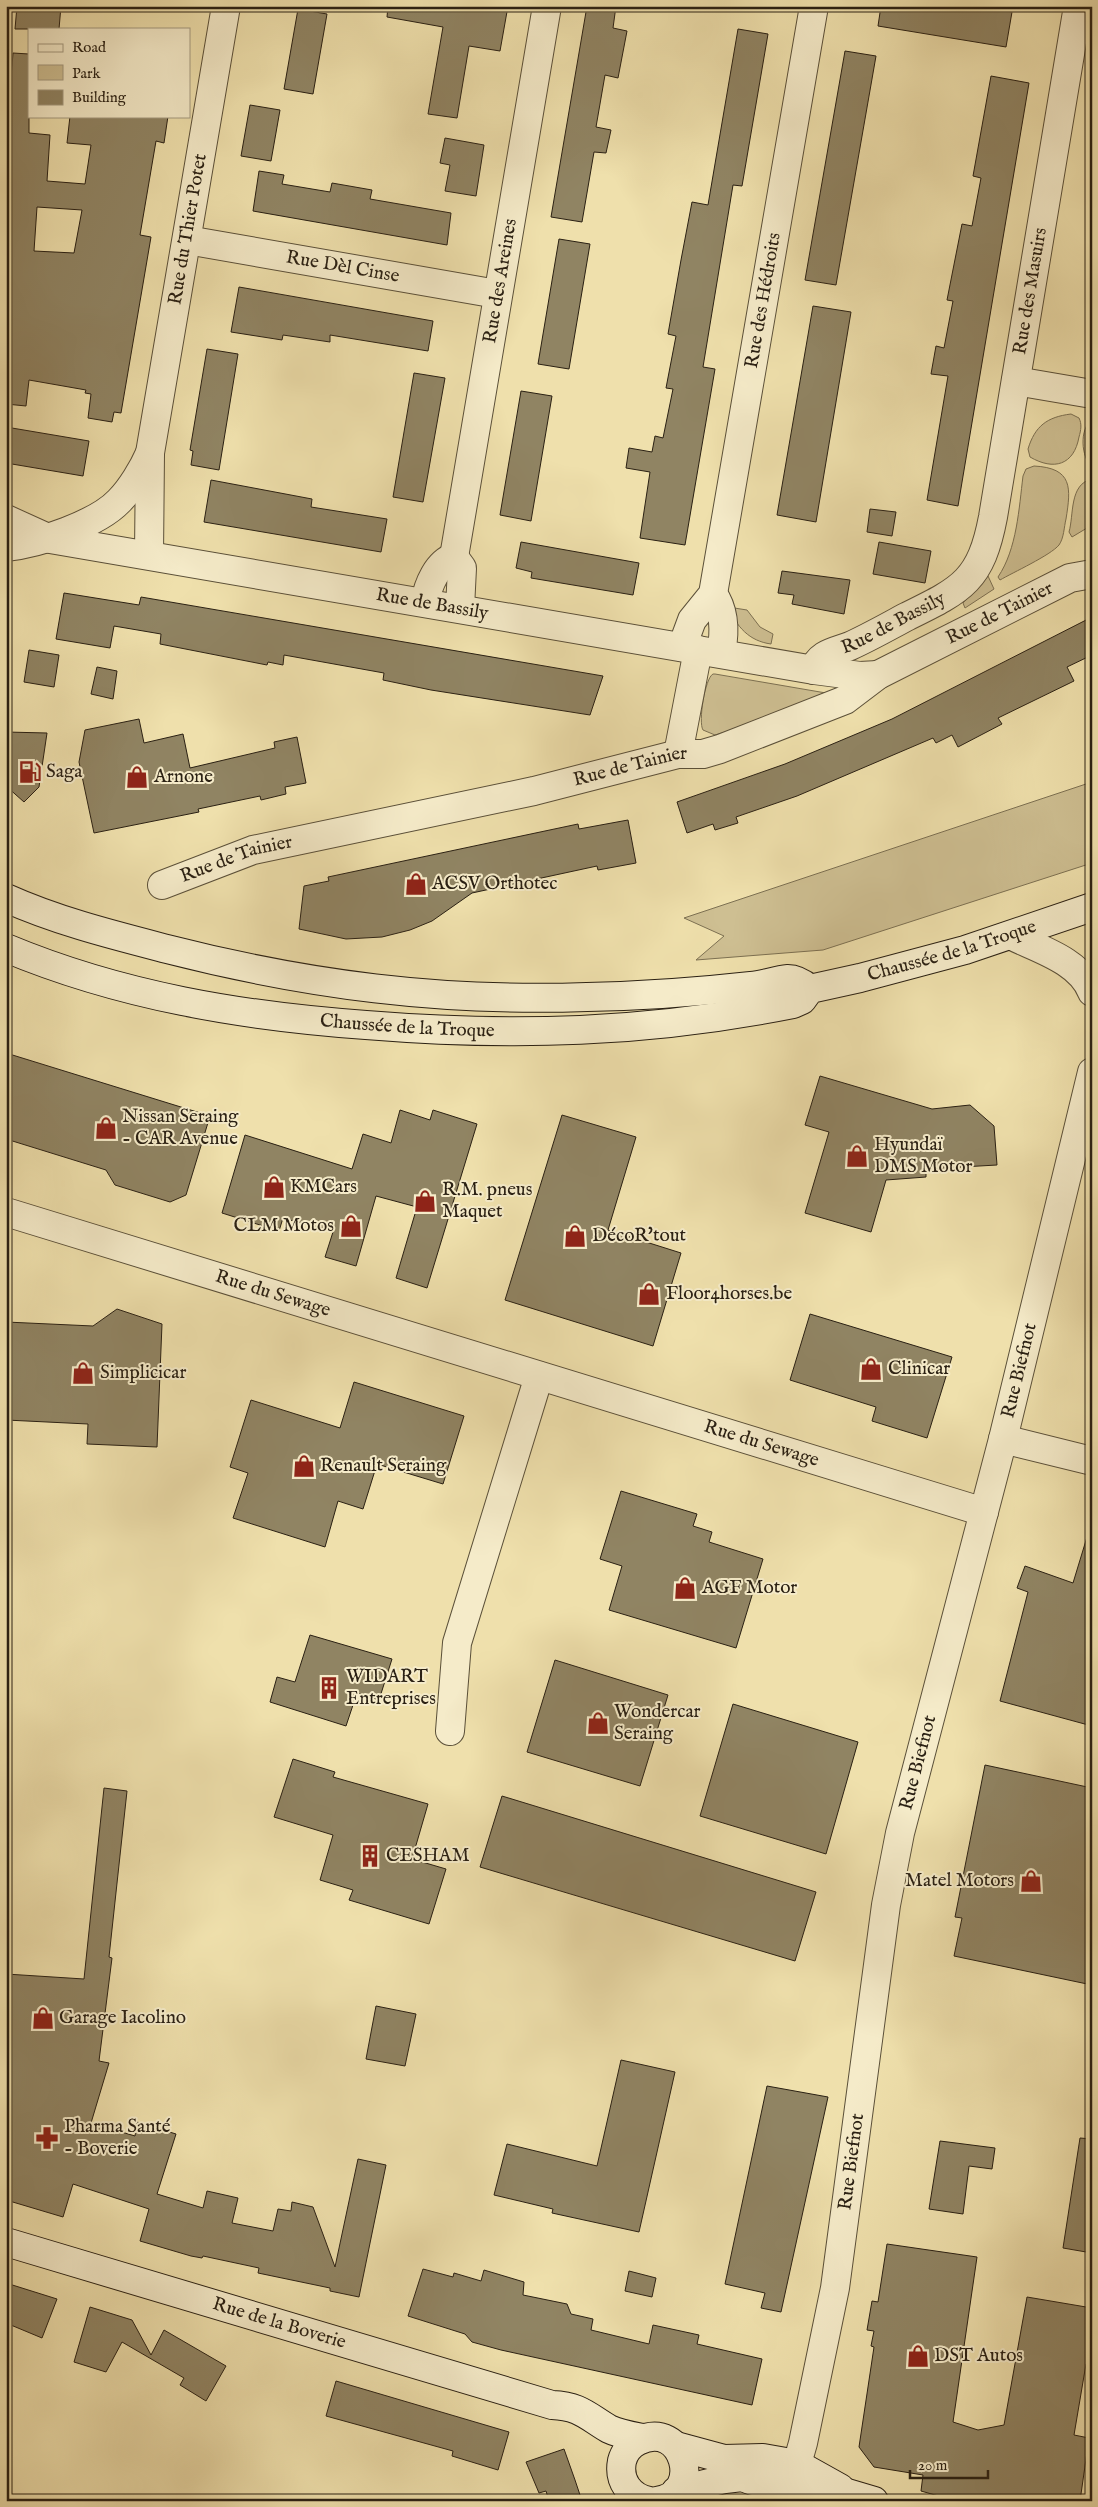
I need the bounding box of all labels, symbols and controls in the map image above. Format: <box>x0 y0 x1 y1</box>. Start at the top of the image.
legend <box>28 28 190 118</box>
text: Road <box>72 38 107 57</box>
text: Park <box>72 64 102 83</box>
text: Building <box>72 88 127 107</box>
street label: Rue du Thier Potet <box>163 151 213 307</box>
street label: Rue des Areines <box>478 217 523 345</box>
street label: Rue des Masuirs <box>1008 226 1053 356</box>
street label: Rue des Hédroits <box>740 231 787 370</box>
street label: Rue Dèl Cinse <box>284 245 401 289</box>
street label: Rue de Tainier <box>942 576 1057 651</box>
street label: Rue de Bassily <box>374 583 491 626</box>
street label: Rue de Bassily <box>838 587 950 660</box>
street label: Rue de Tainier <box>571 742 687 792</box>
fuel station icon: Saga <box>17 759 43 785</box>
place label: Saga <box>46 760 83 784</box>
shop icon: Arnone <box>124 764 150 790</box>
place label: Arnone <box>153 765 213 789</box>
street label: Rue de Tainier <box>177 830 294 889</box>
shop icon: ACSV Orthotec <box>403 871 429 897</box>
place label: ACSV Orthotec <box>431 872 557 896</box>
street label: Chaussée de la Troque <box>865 915 1040 988</box>
street label: Chaussée de la Troque <box>319 1009 495 1043</box>
place label: Nissan Seraing - CAR Avenue <box>122 1105 239 1151</box>
shop icon: Nissan Seraing - CAR Avenue <box>93 1115 119 1141</box>
place label: Hyundaï DMS Motor <box>874 1133 972 1179</box>
shop icon: Hyundaï DMS Motor <box>844 1143 870 1169</box>
shop icon: KMCars <box>261 1174 287 1200</box>
place label: KMCars <box>290 1175 357 1199</box>
place label: R.M. pneus Maquet <box>442 1178 532 1224</box>
shop icon: R.M. pneus Maquet <box>412 1188 438 1214</box>
shop icon: CLM Motos <box>338 1213 364 1239</box>
place label: CLM Motos <box>234 1214 334 1238</box>
shop icon: DécoR'tout <box>562 1223 588 1249</box>
place label: DécoR'tout <box>592 1224 687 1248</box>
street label: Rue du Sewage <box>212 1265 334 1323</box>
shop icon: Floor4horses.be <box>636 1281 662 1307</box>
place label: Floor4horses.be <box>666 1282 792 1306</box>
street label: Rue Biefnot <box>996 1320 1043 1421</box>
shop icon: Clinicar <box>858 1356 884 1382</box>
place label: Clinicar <box>888 1357 950 1381</box>
shop icon: Simplicicar <box>70 1360 96 1386</box>
place label: Simplicicar <box>100 1361 186 1385</box>
street label: Rue du Sewage <box>701 1415 822 1473</box>
shop icon: Renault Seraing <box>291 1453 317 1479</box>
place label: Renault Seraing <box>320 1454 447 1478</box>
shop icon: AGF Motor <box>672 1575 698 1601</box>
place label: AGF Motor <box>701 1576 797 1600</box>
place label: WIDART Entreprises <box>346 1665 436 1711</box>
building icon: WIDART Entreprises <box>316 1675 342 1701</box>
place label: Wondercar Seraing <box>614 1700 701 1746</box>
shop icon: Wondercar Seraing <box>585 1710 611 1736</box>
street label: Rue Biefnot <box>894 1712 942 1813</box>
building icon: CESHAM <box>357 1843 383 1869</box>
place label: CESHAM <box>386 1844 470 1868</box>
shop icon: Matel Motors <box>1018 1868 1044 1894</box>
place label: Matel Motors <box>905 1869 1014 1893</box>
shop icon: Garage Iacolino <box>30 2005 56 2031</box>
place label: Garage Iacolino <box>59 2006 186 2030</box>
street label: Rue Biefnot <box>833 2112 870 2212</box>
place label: Pharma Santé - Boverie <box>64 2115 171 2161</box>
pharmacy icon: Pharma Santé - Boverie <box>34 2125 60 2151</box>
street label: Rue de la Boverie <box>209 2292 349 2355</box>
shop icon: DST Autos <box>905 2343 931 2369</box>
place label: DST Autos <box>934 2344 1023 2368</box>
scale bar <box>910 2447 988 2479</box>
text: 20 m <box>918 2456 948 2475</box>

